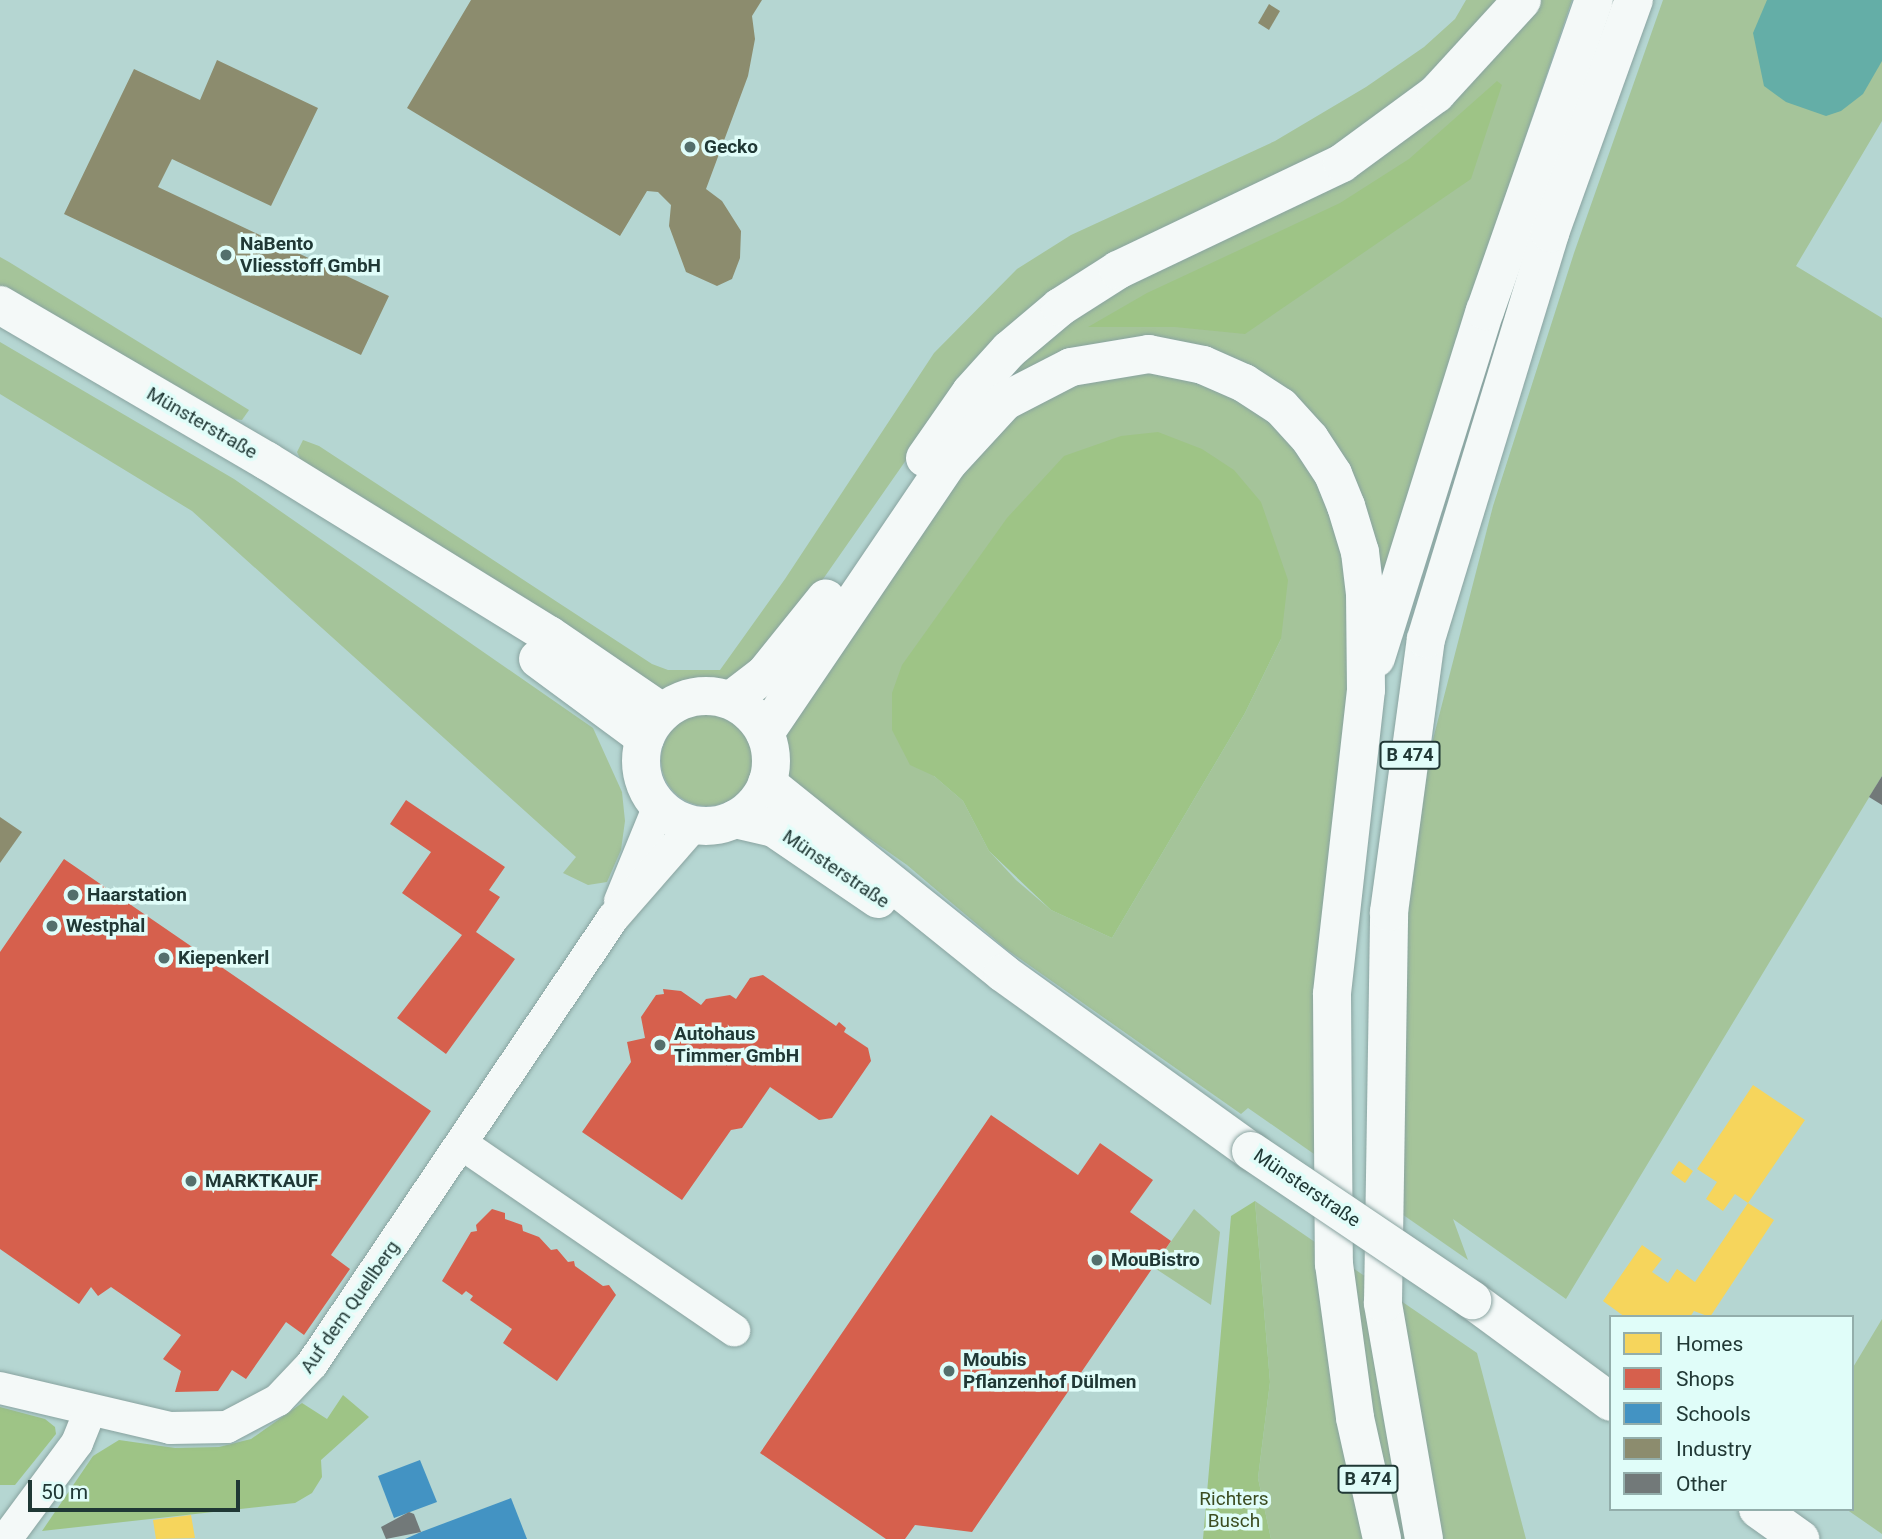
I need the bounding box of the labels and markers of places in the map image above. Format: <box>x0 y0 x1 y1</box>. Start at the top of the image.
place label: Gecko <box>704 136 758 158</box>
marker: Gecko <box>682 139 698 155</box>
place label: NaBento Vliesstoff GmbH <box>240 233 381 277</box>
marker: NaBento Vliesstoff GmbH <box>218 247 234 263</box>
place label: Haarstation <box>87 884 187 906</box>
marker: Haarstation <box>65 887 81 903</box>
place label: Westphal <box>66 915 145 937</box>
marker: Westphal <box>44 918 60 934</box>
place label: Kiepenkerl <box>178 947 269 969</box>
marker: Kiepenkerl <box>156 950 172 966</box>
place label: Autohaus Timmer GmbH <box>674 1023 799 1067</box>
marker: Autohaus Timmer GmbH <box>652 1037 668 1053</box>
place label: MARKTKAUF <box>205 1170 318 1192</box>
marker: MARKTKAUF <box>183 1173 199 1189</box>
place label: MouBistro <box>1111 1249 1200 1271</box>
marker: MouBistro <box>1089 1252 1105 1268</box>
place label: Moubis Pflanzenhof Dülmen <box>963 1349 1136 1393</box>
marker: Moubis Pflanzenhof Dülmen <box>941 1363 957 1379</box>

